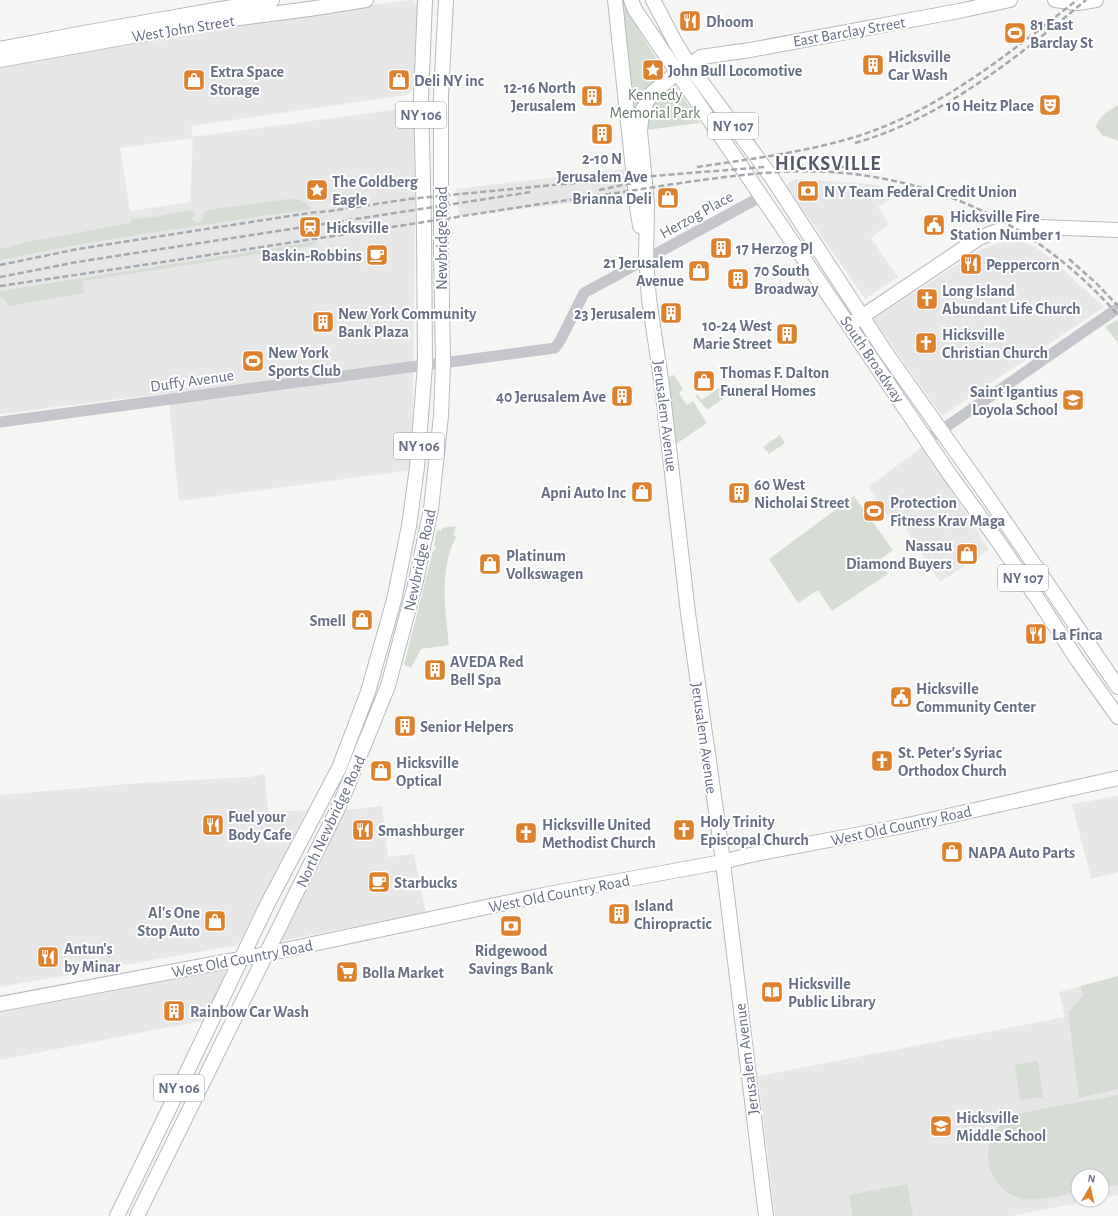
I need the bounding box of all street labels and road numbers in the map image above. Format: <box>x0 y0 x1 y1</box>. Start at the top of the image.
street label: West John Street <box>131 13 236 45</box>
street label: East Barclay Street <box>792 14 907 51</box>
road number: NY 106 <box>396 102 446 128</box>
road number: NY 107 <box>708 113 758 139</box>
street label: Newbridge Road <box>434 186 450 290</box>
street label: Herzog Place <box>657 188 736 242</box>
street label: South Broadway <box>836 313 907 407</box>
street label: Jerusalem Avenue <box>650 360 680 473</box>
street label: Duffy Avenue <box>149 367 235 396</box>
road number: NY 106 <box>394 433 444 459</box>
street label: Newbridge Road <box>401 508 439 613</box>
road number: NY 107 <box>998 565 1048 591</box>
street label: Jerusalem Avenue <box>688 682 720 795</box>
street label: North Newbridge Road <box>293 753 368 890</box>
street label: West Old Country Road <box>829 803 973 850</box>
street label: West Old Country Road <box>487 872 631 917</box>
street label: West Old Country Road <box>170 937 314 982</box>
street label: Jerusalem Avenue <box>732 1002 762 1115</box>
road number: NY 106 <box>154 1075 204 1101</box>

